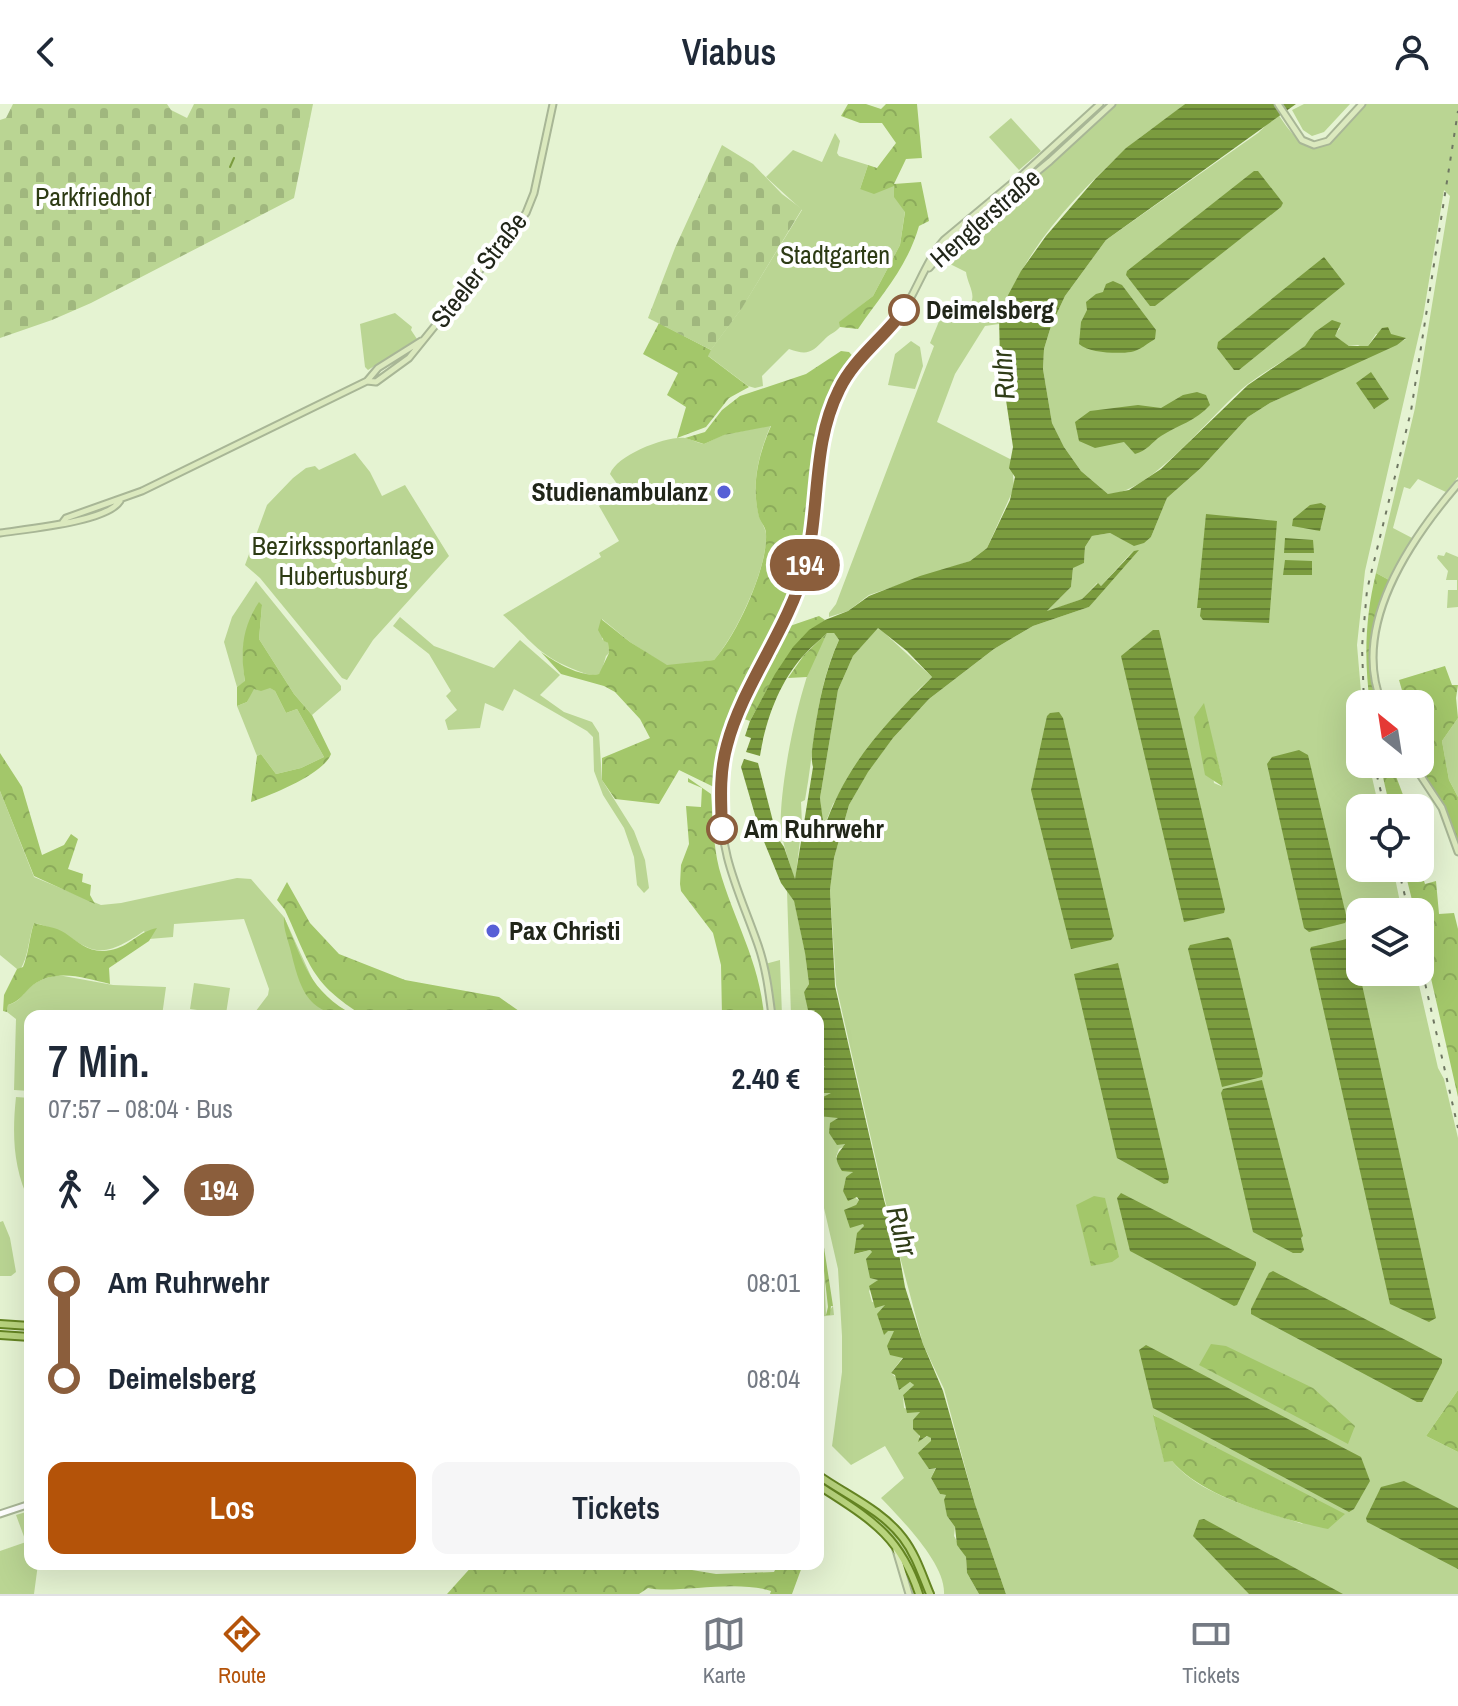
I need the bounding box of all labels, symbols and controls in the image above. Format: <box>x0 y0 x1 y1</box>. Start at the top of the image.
text: Viabus <box>682 28 776 76</box>
icon: back <box>24 30 68 74</box>
icon: person <box>1390 30 1434 74</box>
street label: Henglerstraße <box>922 160 1047 275</box>
park label: Parkfriedhof <box>35 179 151 214</box>
street label: Steeler Straße <box>422 205 535 335</box>
park label: Stadtgarten <box>780 237 890 272</box>
place label: Deimelsberg <box>926 292 1054 327</box>
marker: Deimelsberg <box>889 295 919 325</box>
water label: Ruhr <box>982 348 1024 401</box>
place label: Studienambulanz <box>531 474 708 509</box>
marker: Studienambulanz <box>715 483 733 501</box>
park label: Bezirkssportanlage Hubertusburg <box>252 528 434 593</box>
line badge: 194 <box>759 539 851 591</box>
text: 194 <box>786 546 824 584</box>
north arrow <box>1346 690 1434 778</box>
map controls <box>1346 690 1434 986</box>
button: locate <box>1346 794 1434 882</box>
place label: Am Ruhrwehr <box>744 811 884 846</box>
marker: Am Ruhrwehr <box>707 814 737 844</box>
button: layers <box>1346 898 1434 986</box>
place label: Pax Christi <box>509 913 620 948</box>
marker: Pax Christi <box>484 922 502 940</box>
text: 7 Min. <box>48 1031 150 1091</box>
text: 2.40 € <box>732 1058 800 1098</box>
text: 07:57 – 08:04 · Bus <box>48 1091 233 1126</box>
icon: walk <box>48 1168 92 1212</box>
icon: forward <box>128 1168 172 1212</box>
text: 194 <box>200 1171 238 1209</box>
text: 4 <box>104 1173 116 1208</box>
water label: Ruhr <box>877 1202 927 1261</box>
text: Am Ruhrwehr <box>108 1262 269 1302</box>
text: 08:01 <box>747 1265 800 1300</box>
text: Deimelsberg <box>108 1358 256 1398</box>
text: 08:04 <box>747 1361 800 1396</box>
button: Los <box>48 1462 416 1554</box>
button: Tickets <box>432 1462 800 1554</box>
tab: Route <box>218 1612 266 1690</box>
tab: Karte <box>702 1612 746 1690</box>
tab: Tickets <box>1182 1612 1240 1690</box>

